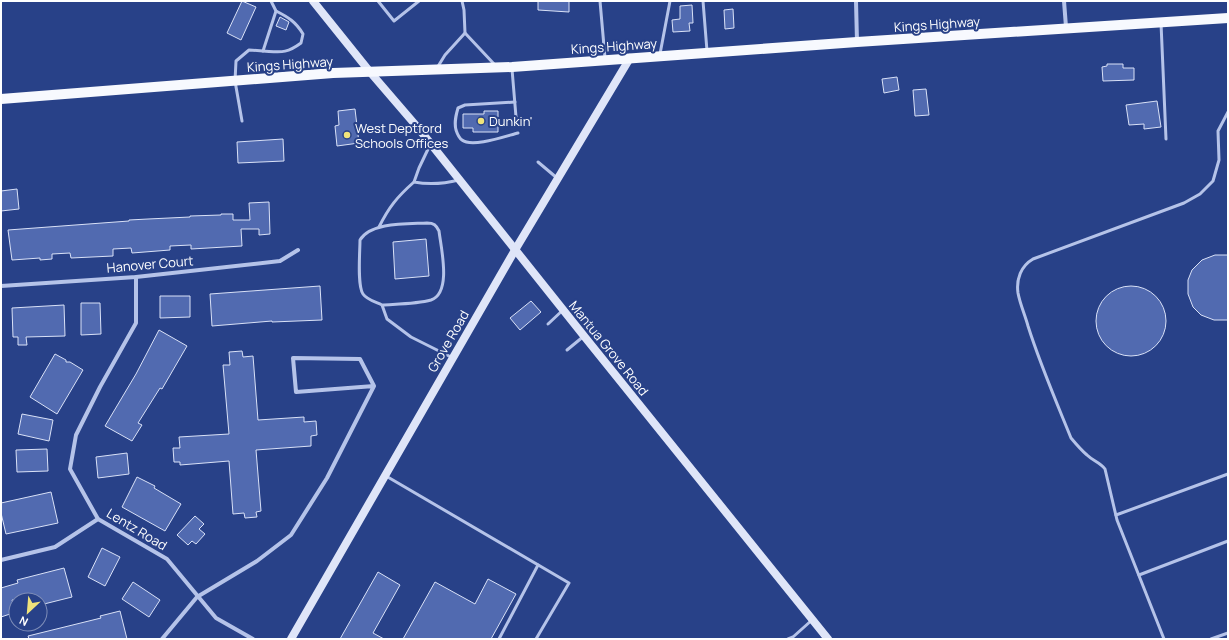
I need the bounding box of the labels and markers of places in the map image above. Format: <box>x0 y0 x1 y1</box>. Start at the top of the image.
place label: Dunkin' <box>489 112 533 130</box>
marker: Dunkin' <box>476 116 486 126</box>
place label: West Deptford Schools Offices <box>355 119 449 152</box>
marker: West Deptford Schools Offices <box>342 130 352 140</box>

